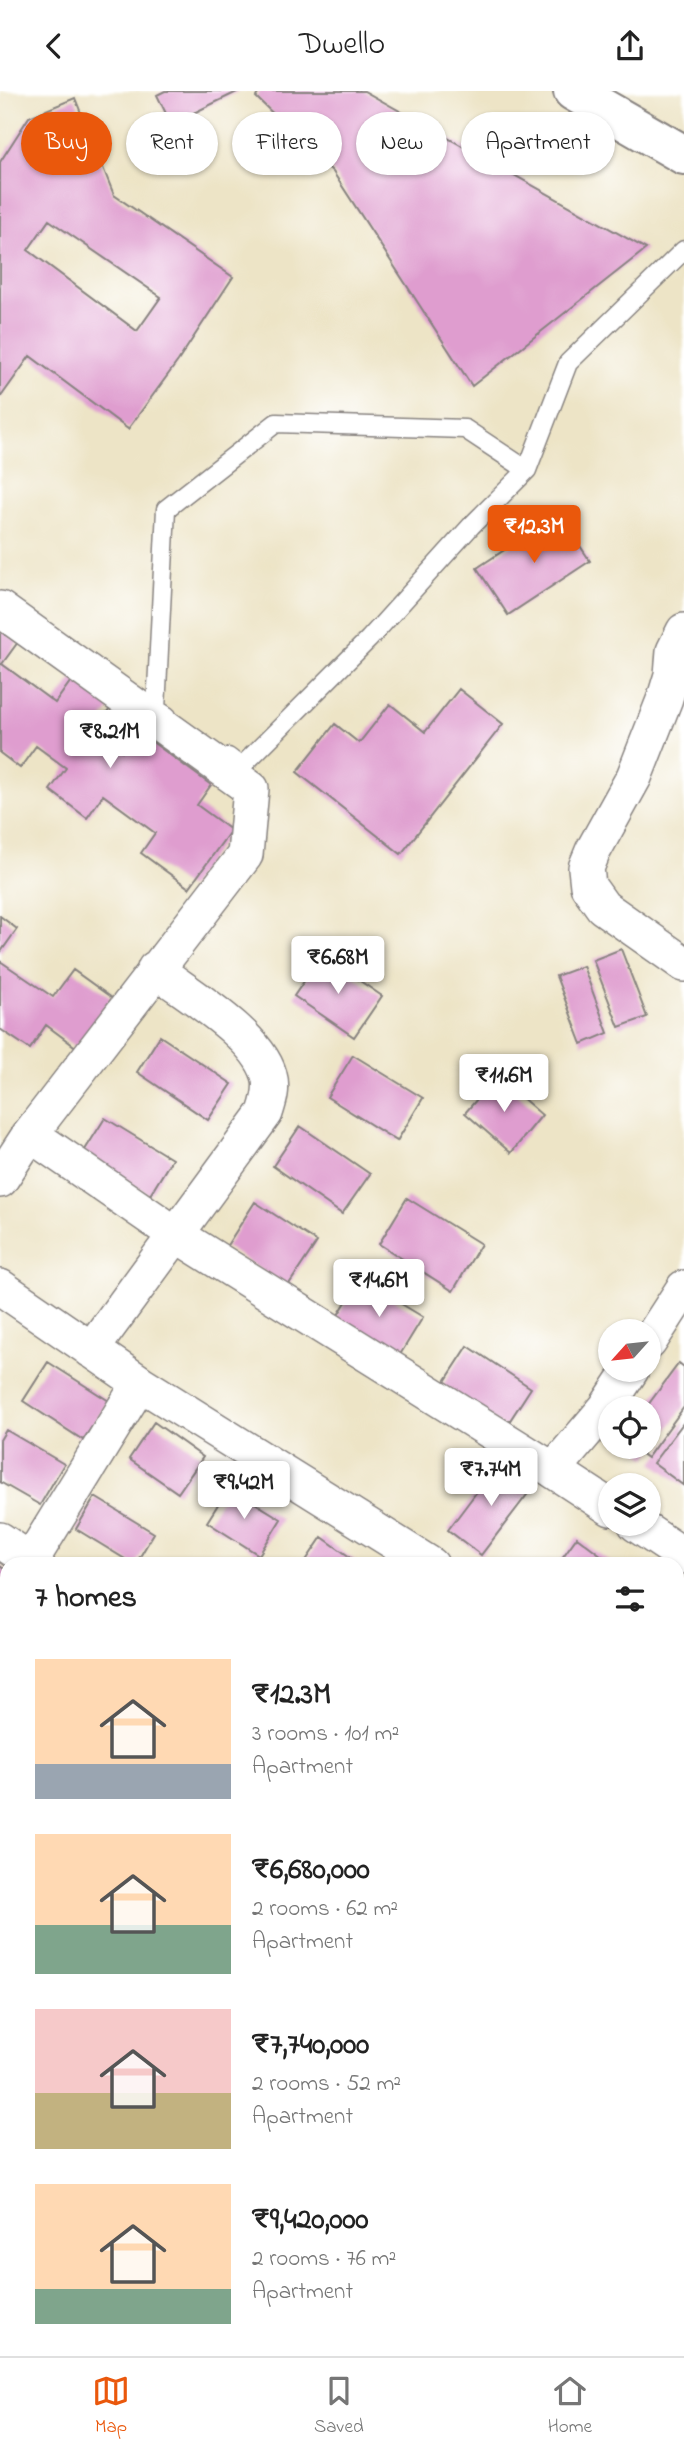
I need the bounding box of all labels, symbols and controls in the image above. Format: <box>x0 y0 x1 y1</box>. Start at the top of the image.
text: Dwello <box>299 22 385 69</box>
icon: back <box>35 27 73 65</box>
icon: share <box>611 27 649 65</box>
chip: Buy <box>21 112 112 175</box>
chip: Rent <box>126 112 218 175</box>
chip: Filters <box>232 112 342 175</box>
chip: New <box>356 112 447 175</box>
chip: Apartment <box>461 112 615 175</box>
pin: ₹12.3M <box>477 505 591 565</box>
text: ₹12.3M <box>504 511 564 544</box>
pin: ₹8.21M <box>53 711 167 770</box>
text: ₹8.21M <box>80 716 140 749</box>
pin: ₹6.68M <box>281 937 395 996</box>
text: ₹6.68M <box>307 942 369 975</box>
pin: ₹11.6M <box>447 1055 561 1114</box>
text: ₹11.6M <box>475 1060 533 1093</box>
pin: ₹14.6M <box>322 1259 436 1319</box>
text: ₹14.6M <box>349 1265 409 1298</box>
north arrow <box>598 1319 662 1383</box>
map controls <box>598 1319 661 1536</box>
button: locate <box>598 1396 661 1459</box>
pin: ₹7.74M <box>434 1449 548 1508</box>
text: ₹7.74M <box>461 1454 521 1487</box>
pin: ₹9.42M <box>187 1461 301 1521</box>
text: ₹9.42M <box>214 1467 274 1500</box>
button: layers <box>598 1473 661 1536</box>
text: 7 homes <box>35 1577 137 1621</box>
icon: filters <box>611 1580 649 1618</box>
text: ₹12.3M <box>252 1674 331 1718</box>
icon: home <box>91 1687 175 1771</box>
text: 3 rooms · 101 m² <box>252 1718 399 1751</box>
text: Apartment <box>252 1751 353 1784</box>
text: ₹6,680,000 <box>252 1849 370 1893</box>
icon: home <box>91 1862 175 1946</box>
text: 2 rooms · 62 m² <box>252 1893 398 1926</box>
text: Apartment <box>252 1926 353 1959</box>
text: ₹7,740,000 <box>252 2024 369 2068</box>
icon: home <box>91 2037 175 2121</box>
text: 2 rooms · 52 m² <box>252 2068 401 2101</box>
text: Apartment <box>252 2101 353 2134</box>
text: ₹9,420,000 <box>252 2199 368 2243</box>
icon: home <box>91 2212 175 2296</box>
text: 2 rooms · 76 m² <box>252 2243 396 2276</box>
text: Apartment <box>252 2276 353 2309</box>
tab: Map <box>92 2372 130 2441</box>
tab: Saved <box>314 2372 364 2441</box>
tab: Home <box>548 2372 592 2441</box>

